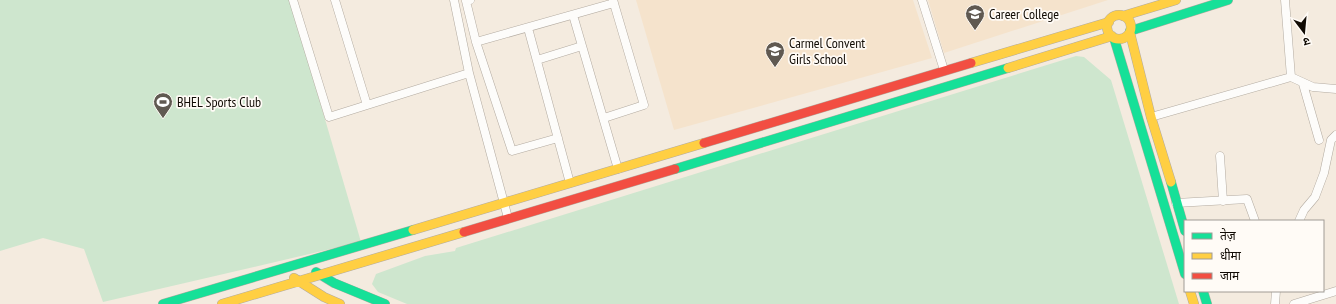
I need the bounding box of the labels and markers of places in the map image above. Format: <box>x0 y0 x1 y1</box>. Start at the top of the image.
school or university icon: Career College <box>964 3 986 31</box>
place label: Career College <box>989 5 1059 23</box>
place label: Carmel Convent Girls School <box>789 34 865 68</box>
school or university icon: Carmel Convent Girls School <box>764 40 786 68</box>
sports icon: BHEL Sports Club <box>152 91 174 119</box>
place label: BHEL Sports Club <box>177 93 261 111</box>

